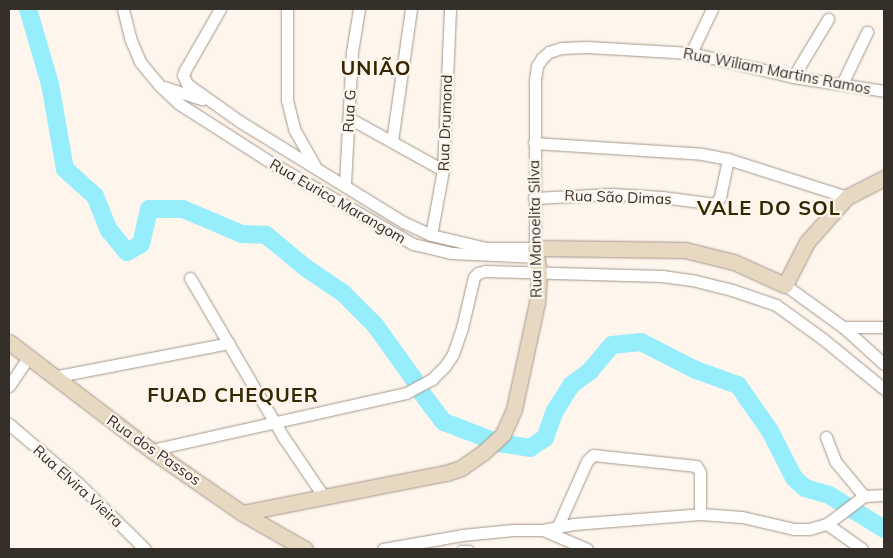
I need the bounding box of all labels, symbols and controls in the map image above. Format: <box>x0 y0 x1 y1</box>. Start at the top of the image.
street label: Rua Wiliam Martins Ramos <box>682 44 872 98</box>
district label: UNIÃO <box>340 55 412 79</box>
street label: Rua Drumond <box>434 74 456 172</box>
street label: Rua G <box>339 89 359 133</box>
street label: Rua Eurico Marangom <box>267 155 409 247</box>
street label: Rua Manoelita Silva <box>525 160 545 298</box>
street label: Rua São Dimas <box>564 186 672 208</box>
district label: VALE DO SOL <box>696 195 842 219</box>
district label: FUAD CHEQUER <box>146 382 320 406</box>
street label: Rua dos Passos <box>104 411 204 489</box>
street label: Rua Elvira Vieira <box>30 441 126 531</box>

